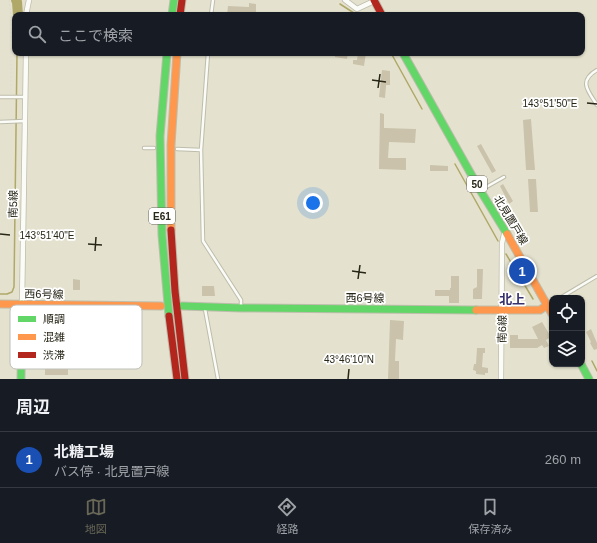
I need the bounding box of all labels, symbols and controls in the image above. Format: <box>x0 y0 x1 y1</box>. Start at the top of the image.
search box <box>12 12 585 56</box>
icon: search <box>26 23 48 45</box>
text: ここで検索 <box>58 27 133 44</box>
text: 143°51'50"E <box>522 98 578 109</box>
road number: 50 <box>467 176 487 192</box>
street label: 南5線 <box>7 190 19 218</box>
your location <box>303 193 323 213</box>
street label: 北見置戸線 <box>492 193 530 247</box>
road number: E61 <box>149 208 175 224</box>
text: 143°51'40"E <box>19 230 75 241</box>
pin: 1 <box>509 256 535 286</box>
street label: 西6号線 <box>24 288 64 300</box>
street label: 西6号線 <box>345 292 385 304</box>
district label: 北上 <box>499 292 525 307</box>
map controls <box>549 295 585 367</box>
button: locate <box>549 295 585 331</box>
legend <box>10 305 142 369</box>
text: 順調 <box>43 313 65 325</box>
street label: 南6線 <box>496 315 508 343</box>
text: 混雑 <box>43 331 65 343</box>
button: layers <box>549 331 585 367</box>
text: 渋滞 <box>43 349 65 361</box>
text: 43°46'10"N <box>324 354 374 365</box>
text: 周辺 <box>16 398 50 417</box>
text: 北糖工場 <box>54 443 114 460</box>
text: 1 <box>25 452 33 467</box>
text: 260 m <box>545 452 581 467</box>
text: バス停 · 北見置戸線 <box>54 464 170 479</box>
tab: 地図 <box>85 496 107 536</box>
tab: 経路 <box>276 496 298 536</box>
tab: 保存済み <box>468 496 512 536</box>

